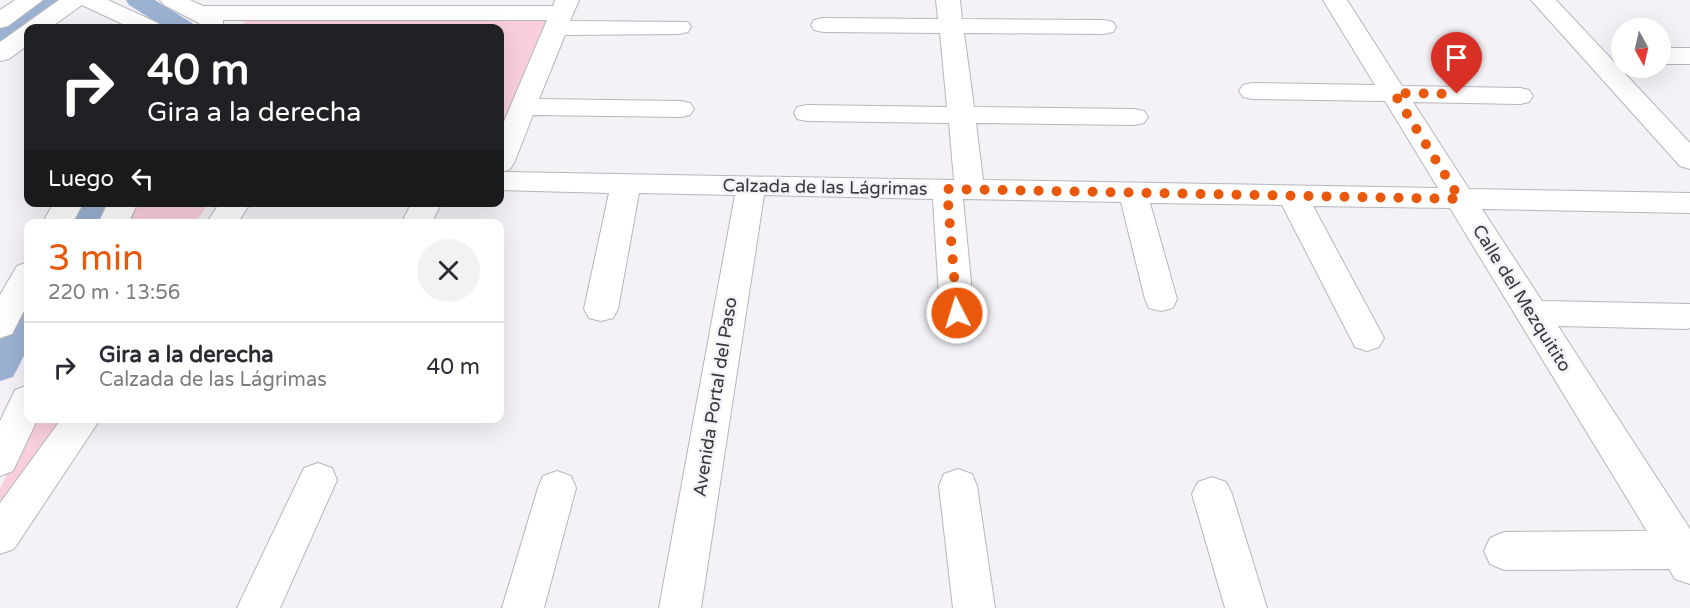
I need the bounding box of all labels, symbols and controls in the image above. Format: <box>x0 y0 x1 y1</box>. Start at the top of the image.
north arrow <box>1611 18 1671 78</box>
map controls <box>1611 18 1671 78</box>
pin <box>1431 32 1482 94</box>
icon: arrive <box>1440 41 1473 74</box>
text: 40 m <box>147 45 249 96</box>
icon: right <box>48 48 126 126</box>
text: Gira a la derecha <box>147 96 361 129</box>
icon: left <box>126 162 159 195</box>
text: Luego <box>48 166 114 192</box>
street label: Calzada de las Lágrimas <box>722 174 928 200</box>
street label: Calle del Mezquitito <box>1468 220 1576 376</box>
text: 3 min <box>48 237 144 280</box>
button: close <box>417 239 480 302</box>
text: 220 m · 13:56 <box>48 281 180 305</box>
position arrow <box>925 281 989 345</box>
street label: Avenida Portal del Paso <box>688 296 742 498</box>
text: Gira a la derecha <box>99 342 274 368</box>
icon: right <box>48 351 81 384</box>
text: 40 m <box>426 354 480 380</box>
text: Calzada de las Lágrimas <box>99 368 327 392</box>

